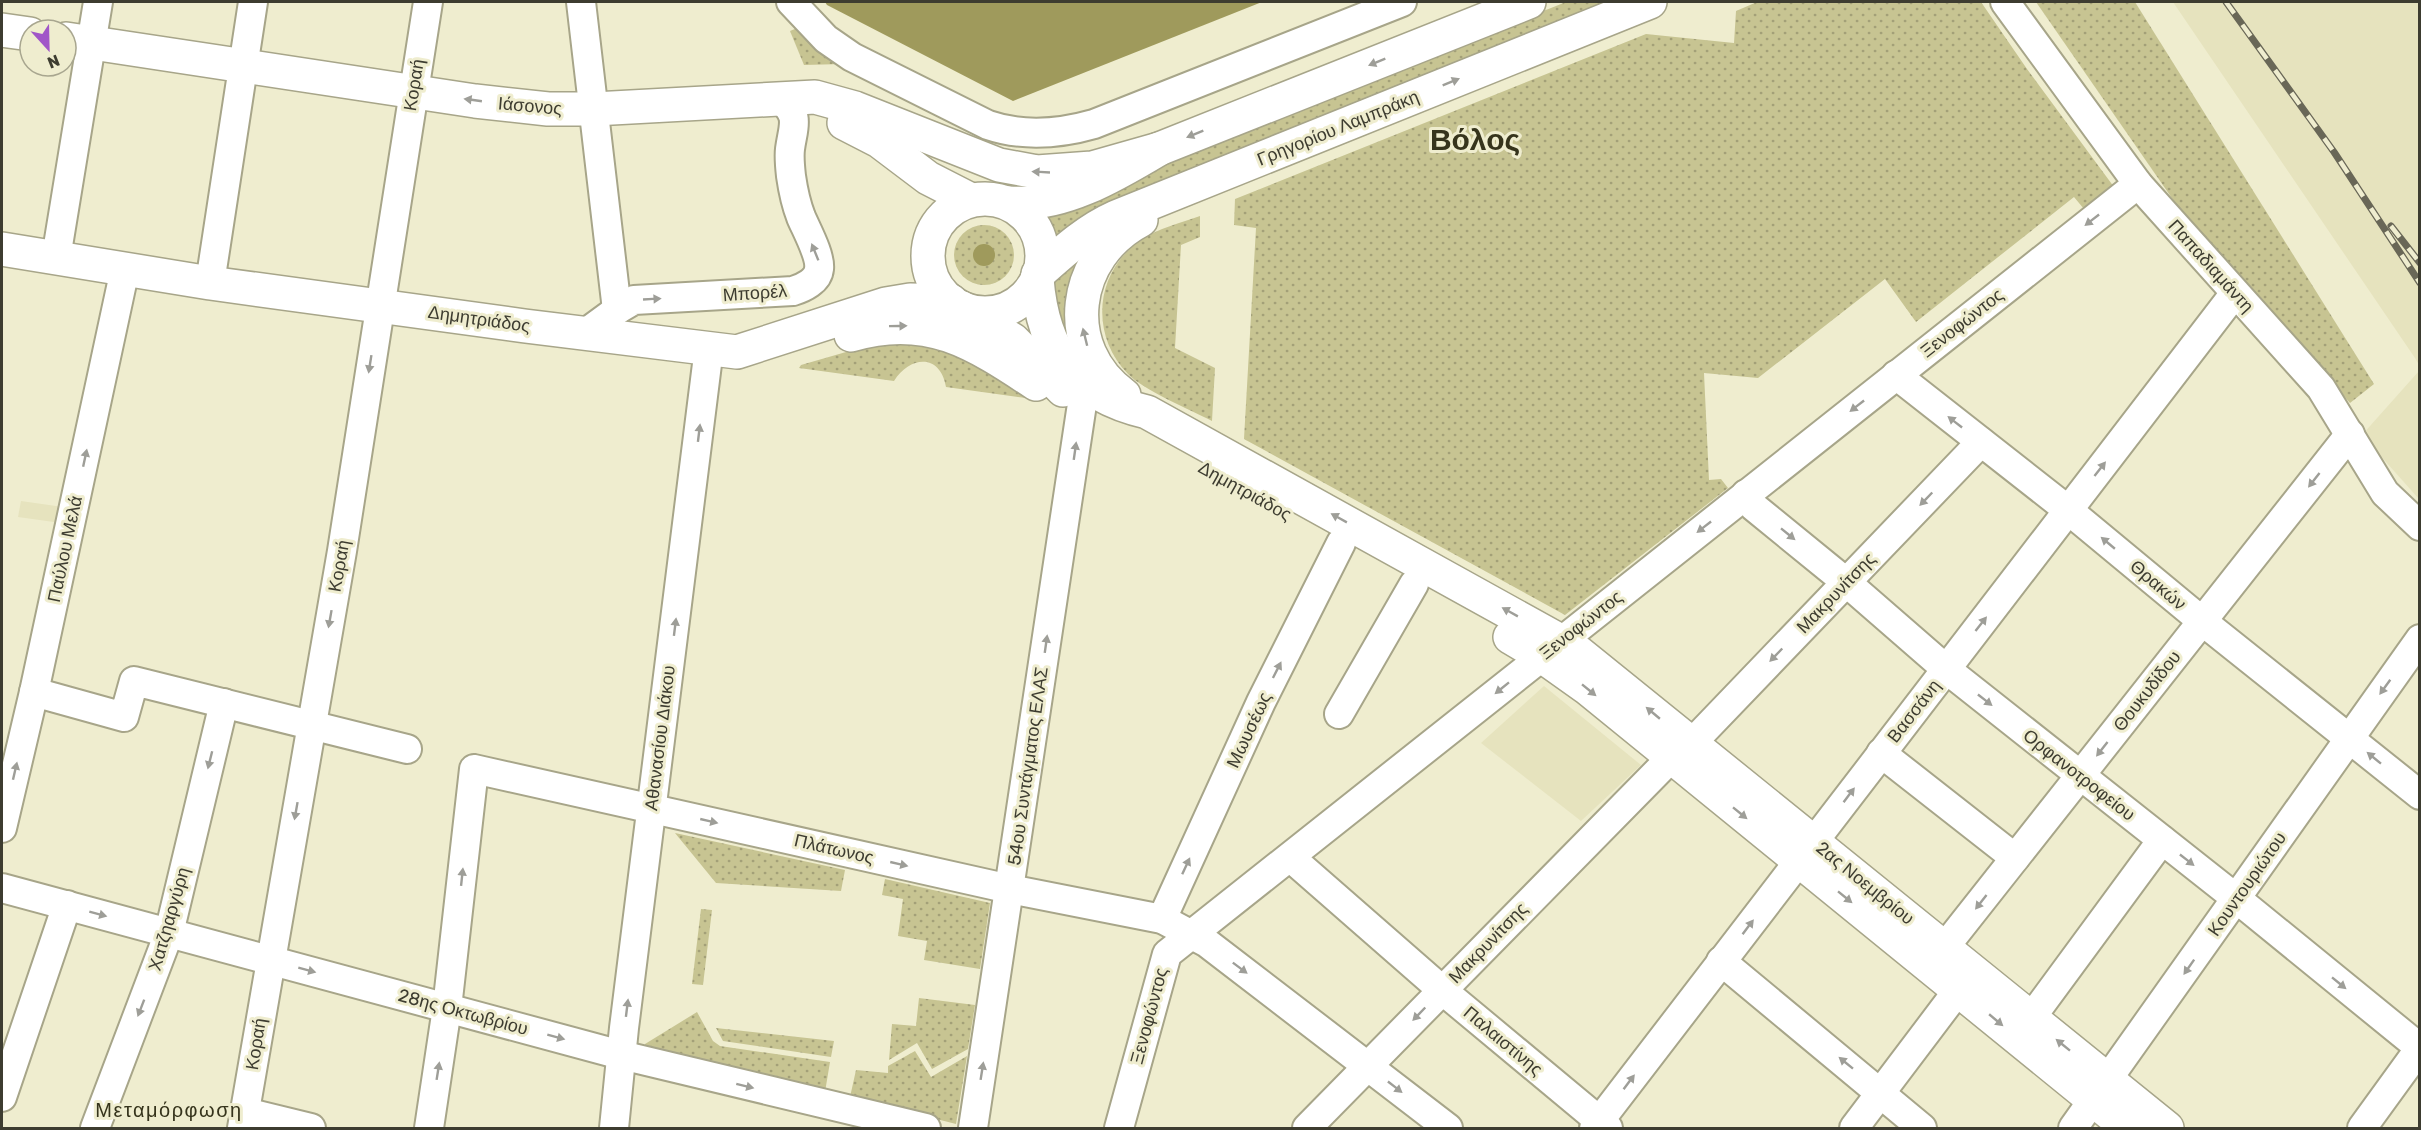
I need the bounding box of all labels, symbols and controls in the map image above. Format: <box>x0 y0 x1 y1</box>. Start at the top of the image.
north arrow <box>18 18 78 78</box>
text: N <box>45 50 62 72</box>
street label: Κοραή <box>399 57 429 113</box>
one-way arrow <box>1367 57 1385 67</box>
one-way arrow <box>1442 77 1460 86</box>
street label: Γρηγορίου Λαμπράκη <box>1254 85 1422 171</box>
street label: Ιάσονος <box>497 92 563 120</box>
one-way arrow <box>463 96 482 105</box>
district label: Βόλος <box>1430 122 1520 158</box>
one-way arrow <box>1186 129 1204 139</box>
one-way arrow <box>1031 167 1050 176</box>
one-way arrow <box>2085 214 2100 226</box>
street label: Παπαδιαμάντη <box>2164 215 2258 317</box>
one-way arrow <box>810 243 820 261</box>
street label: Μπορέλ <box>722 280 788 306</box>
street label: Ξενοφώντος <box>1916 284 2008 362</box>
one-way arrow <box>642 294 661 303</box>
street label: Δημητριάδος <box>427 301 532 337</box>
one-way arrow <box>888 321 907 331</box>
one-way arrow <box>1079 328 1089 346</box>
one-way arrow <box>366 354 375 373</box>
one-way arrow <box>1849 400 1865 413</box>
one-way arrow <box>1948 416 1963 428</box>
one-way arrow <box>694 424 704 443</box>
one-way arrow <box>1070 442 1079 461</box>
one-way arrow <box>81 448 90 467</box>
street label: Δημητριάδος <box>1195 456 1296 526</box>
one-way arrow <box>2093 461 2106 477</box>
one-way arrow <box>2307 472 2320 488</box>
one-way arrow <box>1919 492 1933 507</box>
street label: Παύλου Μελά <box>43 494 87 604</box>
one-way arrow <box>1330 513 1347 523</box>
one-way arrow <box>1696 521 1712 534</box>
one-way arrow <box>1780 528 1795 540</box>
one-way arrow <box>2101 537 2116 550</box>
street label: Κοραή <box>324 538 354 594</box>
street label: Μακρυνίτσης <box>1792 548 1880 638</box>
street label: Θρακών <box>2125 555 2191 615</box>
street label: Ξενοφώντος <box>1535 586 1627 664</box>
one-way arrow <box>1501 607 1518 617</box>
one-way arrow <box>325 609 334 628</box>
one-way arrow <box>1974 616 1986 631</box>
one-way arrow <box>670 617 680 636</box>
one-way arrow <box>1042 635 1051 654</box>
street label: Θουκυδίδου <box>2109 646 2185 736</box>
one-way arrow <box>1769 647 1783 662</box>
one-way arrow <box>1272 662 1282 679</box>
street label: Αθανασίου Διάκου <box>640 664 680 812</box>
street label: 54ου Συντάγματος ΕΛΑΣ <box>1003 665 1053 867</box>
street label: Βασσάνη <box>1883 675 1945 747</box>
one-way arrow <box>2380 679 2392 695</box>
one-way arrow <box>1494 681 1510 694</box>
one-way arrow <box>1582 684 1597 696</box>
street label: Μωυσέως <box>1222 688 1276 771</box>
one-way arrow <box>1977 694 1993 707</box>
one-way arrow <box>1646 707 1661 719</box>
street label: Ορφανοτροφείου <box>2019 724 2139 826</box>
one-way arrow <box>2096 741 2108 756</box>
one-way arrow <box>205 751 215 769</box>
one-way arrow <box>2366 751 2382 764</box>
one-way arrow <box>11 762 21 780</box>
one-way arrow <box>1843 787 1856 803</box>
one-way arrow <box>291 801 300 820</box>
one-way arrow <box>1733 807 1748 819</box>
one-way arrow <box>699 817 718 826</box>
street label: Κουντουριώτου <box>2203 828 2291 940</box>
street label: Πλάτωνος <box>792 829 876 869</box>
street label: 2ας Νοεμβρίου <box>1811 837 1919 929</box>
one-way arrow <box>2180 854 2195 866</box>
one-way arrow <box>1181 857 1191 875</box>
one-way arrow <box>890 860 909 869</box>
street label: Χατζηαργύρη <box>144 865 194 973</box>
one-way arrow <box>457 868 467 887</box>
one-way arrow <box>1837 890 1852 902</box>
one-way arrow <box>1975 894 1987 909</box>
street label: Μακρυνίτσης <box>1444 898 1532 988</box>
one-way arrow <box>90 910 108 919</box>
one-way arrow <box>1741 919 1754 935</box>
one-way arrow <box>2184 959 2195 975</box>
one-way arrow <box>1232 962 1248 974</box>
street label: Ξενοφώντος <box>1126 965 1173 1067</box>
one-way arrow <box>298 966 316 976</box>
one-way arrow <box>2332 976 2347 988</box>
street label: 28ης Οκτωβρίου <box>396 984 530 1040</box>
one-way arrow <box>622 998 631 1017</box>
one-way arrow <box>135 999 145 1017</box>
street label: Παλαιστίνης <box>1459 1002 1547 1081</box>
one-way arrow <box>1413 1006 1427 1020</box>
one-way arrow <box>1988 1013 2003 1026</box>
street label: Κοραή <box>241 1016 271 1072</box>
one-way arrow <box>547 1033 565 1042</box>
one-way arrow <box>2055 1038 2071 1051</box>
one-way arrow <box>1838 1057 1854 1070</box>
one-way arrow <box>433 1061 442 1080</box>
one-way arrow <box>977 1061 986 1080</box>
one-way arrow <box>1623 1074 1636 1090</box>
one-way arrow <box>1387 1080 1402 1092</box>
one-way arrow <box>736 1081 754 1091</box>
district label: Μεταμόρφωση <box>95 1098 243 1122</box>

